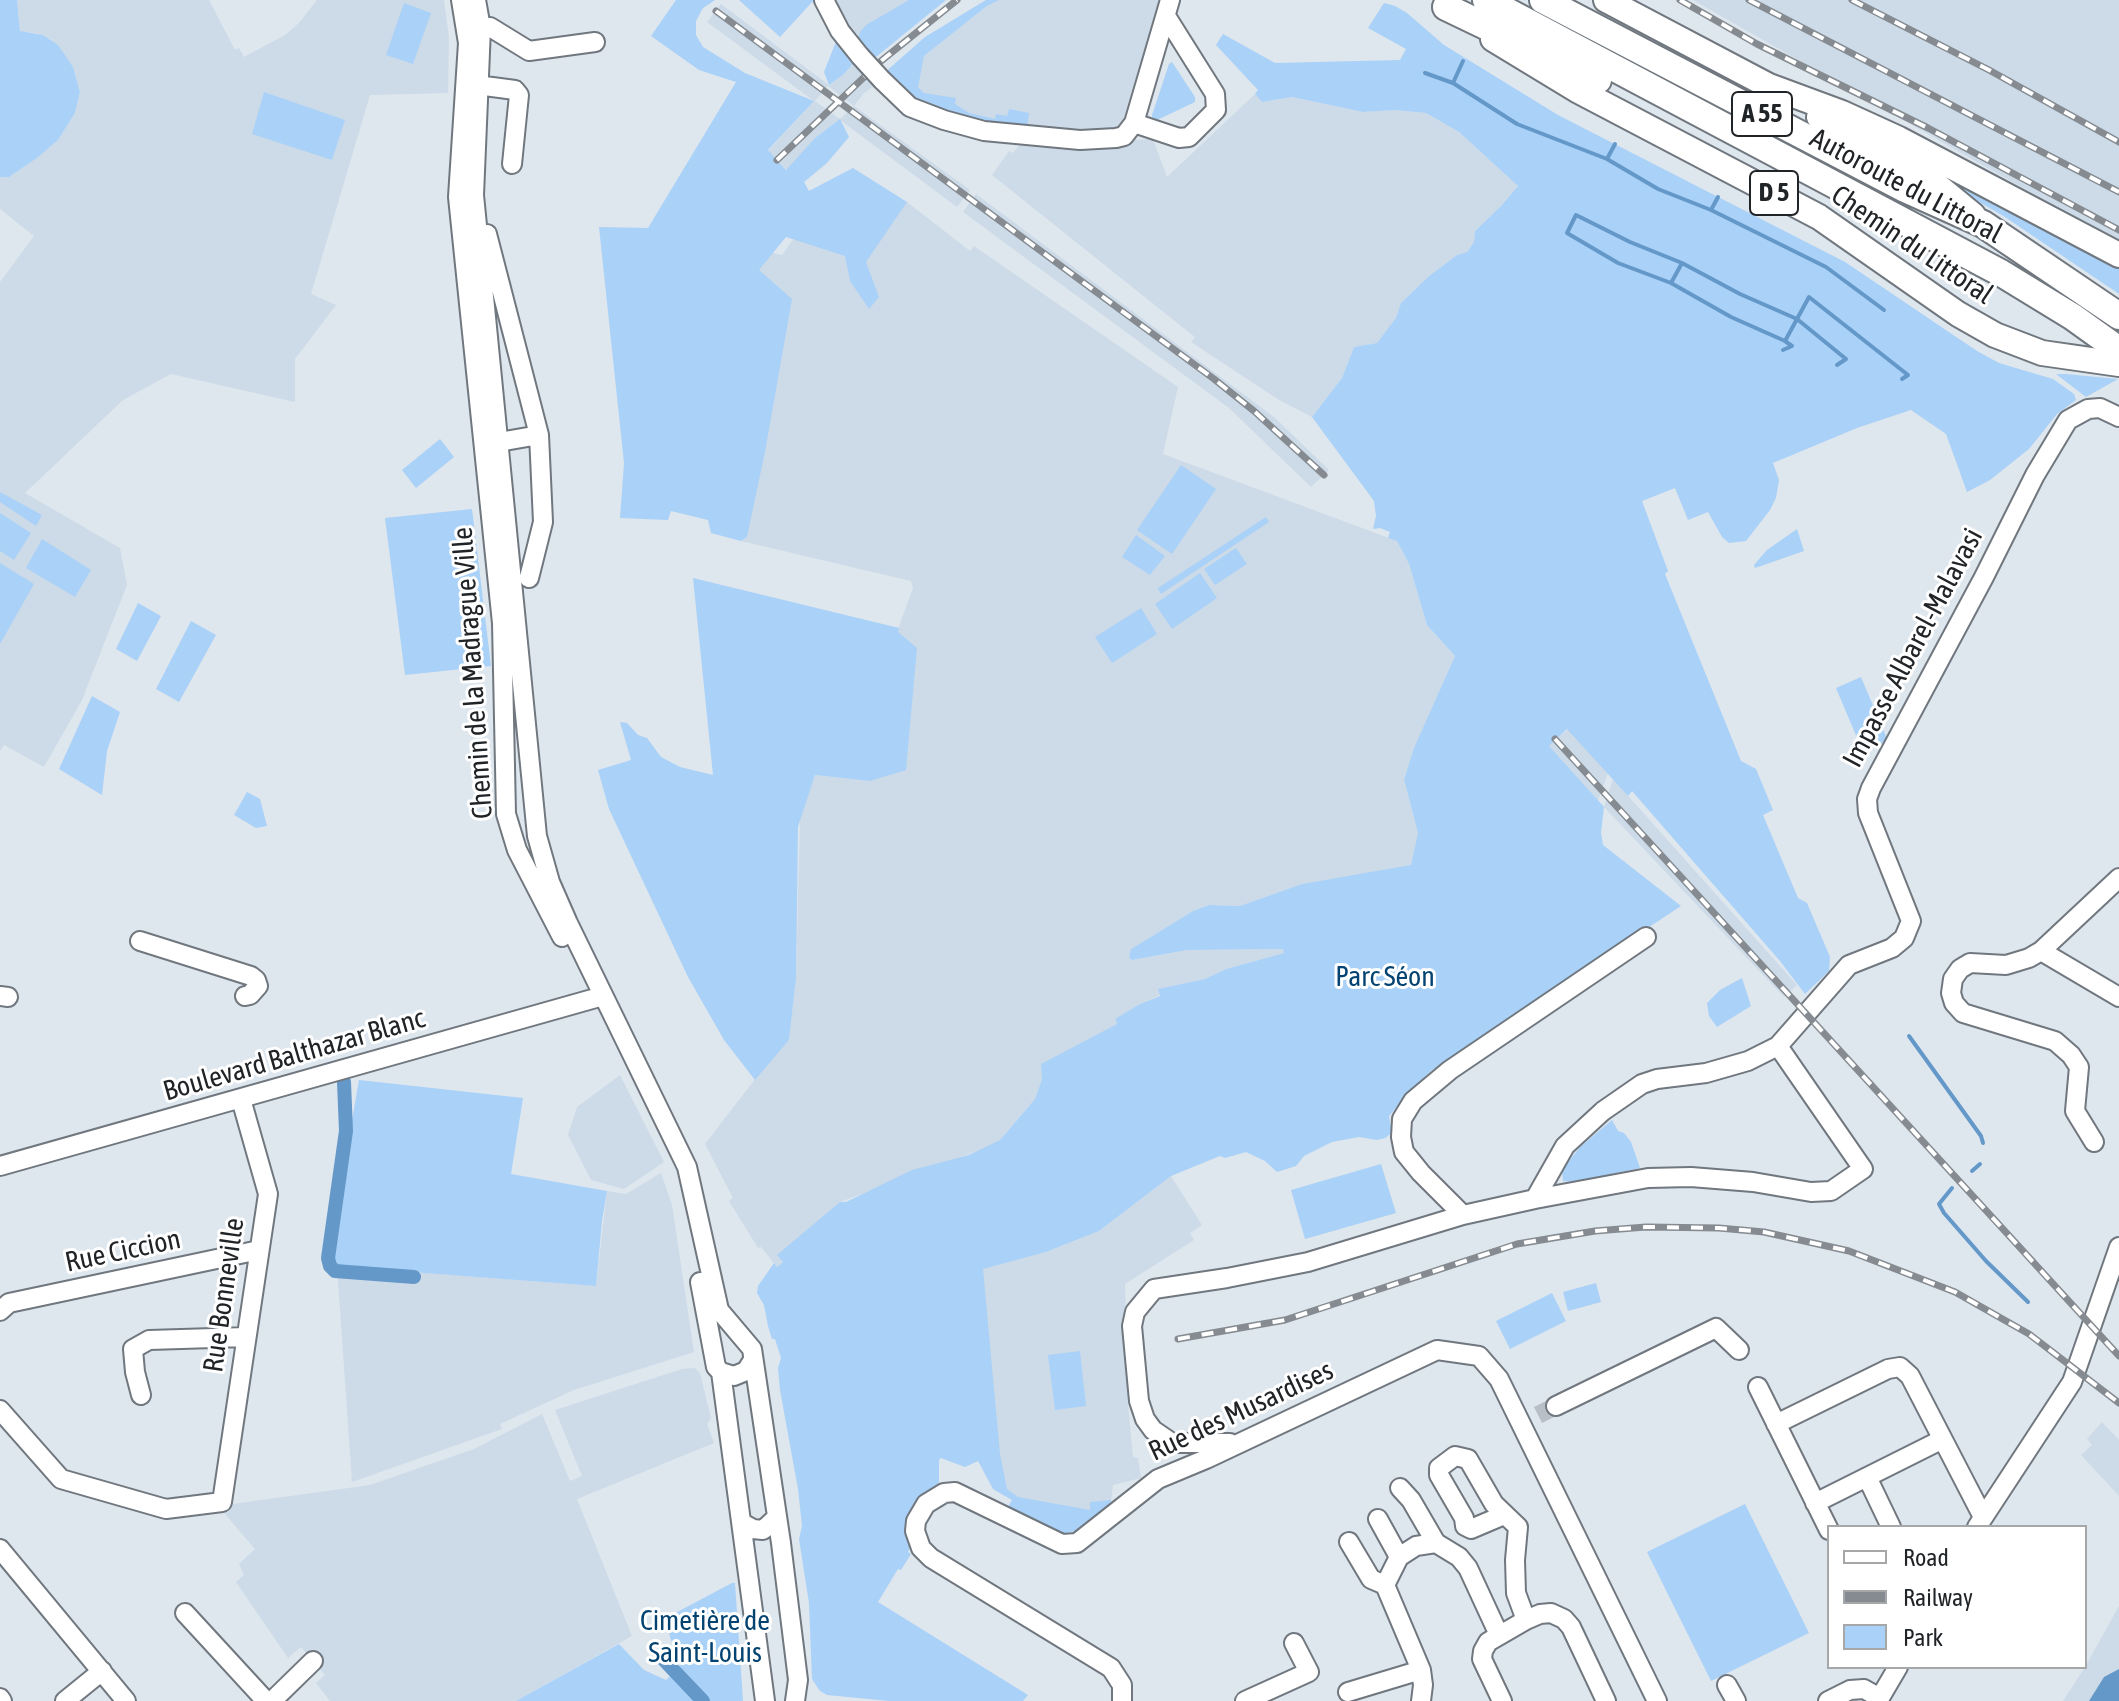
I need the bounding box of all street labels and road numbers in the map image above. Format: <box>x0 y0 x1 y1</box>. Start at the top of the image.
road number: A 55 <box>1732 92 1792 136</box>
street label: Autoroute du Littoral <box>1804 121 2008 251</box>
road number: D 5 <box>1750 171 1798 215</box>
street label: Chemin du Littoral <box>1825 179 1999 311</box>
street label: Impasse Albarel-Malavasi <box>1836 523 1990 773</box>
street label: Chemin de la Madrague Ville <box>446 526 500 820</box>
street label: Boulevard Balthazar Blanc <box>159 1002 429 1108</box>
street label: Rue Bonneville <box>197 1216 251 1374</box>
street label: Rue Ciccion <box>62 1222 184 1280</box>
street label: Rue des Musardises <box>1144 1354 1338 1468</box>

